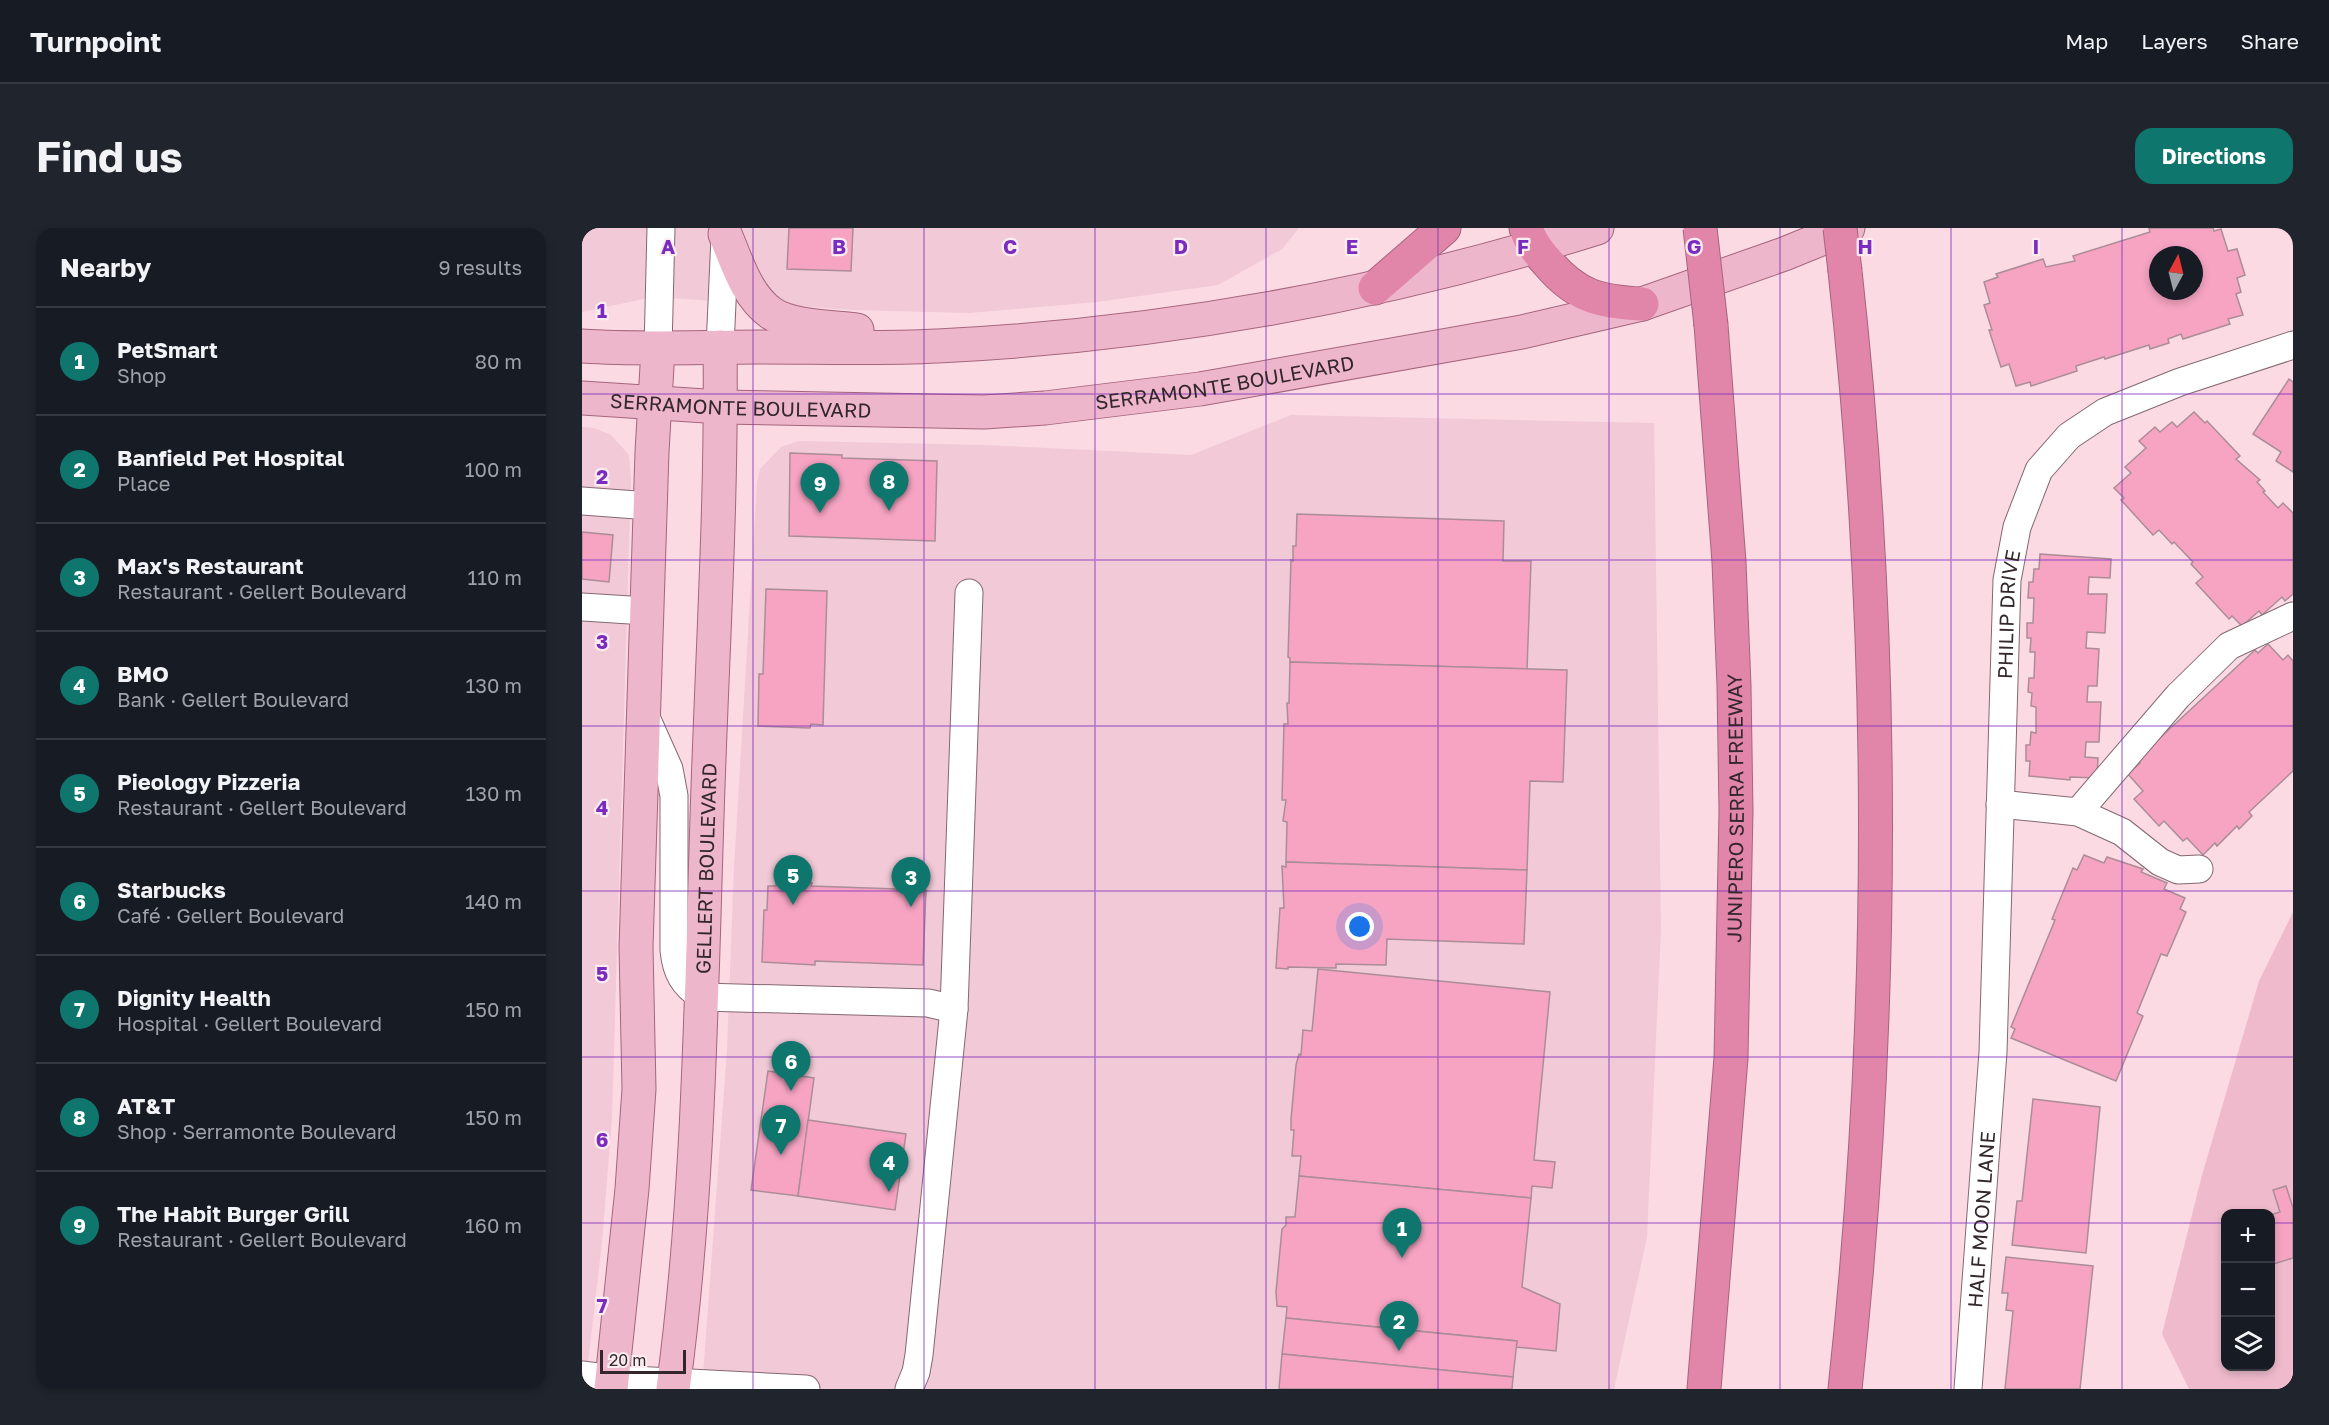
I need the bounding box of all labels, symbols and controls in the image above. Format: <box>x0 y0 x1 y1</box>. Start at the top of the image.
text: Turnpoint <box>30 25 161 58</box>
text: Map <box>2065 28 2108 54</box>
text: Layers <box>2141 28 2208 54</box>
text: Share <box>2241 28 2299 54</box>
button: Directions <box>2135 128 2293 184</box>
text: Find us <box>36 131 183 181</box>
text: A <box>661 234 675 258</box>
text: B <box>832 234 846 258</box>
text: C <box>1003 234 1017 258</box>
text: D <box>1174 234 1188 258</box>
text: E <box>1346 234 1358 258</box>
text: F <box>1517 234 1529 258</box>
text: G <box>1687 234 1701 258</box>
text: H <box>1857 234 1873 258</box>
text: I <box>2033 234 2039 258</box>
north arrow <box>2149 246 2203 300</box>
text: Nearby <box>60 252 151 283</box>
text: 9 results <box>438 255 522 279</box>
text: 1 <box>597 298 607 322</box>
text: PetSmart <box>117 336 218 363</box>
text: 1 <box>74 349 85 373</box>
text: 80 m <box>475 349 522 373</box>
street label: SERRAMONTE BOULEVARD <box>1094 350 1356 414</box>
text: Shop <box>117 363 166 387</box>
street label: SERRAMONTE BOULEVARD <box>609 388 872 422</box>
text: Banfield Pet Hospital <box>117 444 344 471</box>
text: 2 <box>73 457 86 481</box>
text: 100 m <box>465 457 522 481</box>
pin: 8 <box>870 462 908 511</box>
text: 2 <box>596 464 608 488</box>
pin: 9 <box>800 464 840 513</box>
text: Place <box>117 471 170 495</box>
street label: PHILIP DRIVE <box>1992 547 2025 679</box>
text: Max's Restaurant <box>117 552 304 579</box>
text: 3 <box>73 565 86 589</box>
text: 110 m <box>468 565 522 589</box>
text: Restaurant · Gellert Boulevard <box>117 579 407 603</box>
text: 3 <box>596 629 608 653</box>
text: BMO <box>117 660 169 687</box>
text: 4 <box>73 673 86 697</box>
text: 130 m <box>466 673 522 697</box>
street label: JUNIPERO SERRA FREEWAY <box>1721 673 1748 943</box>
text: Bank · Gellert Boulevard <box>117 687 349 711</box>
street label: GELLERT BOULEVARD <box>690 762 721 974</box>
text: Pieology Pizzeria <box>117 768 300 795</box>
text: 5 <box>73 781 86 805</box>
text: 130 m <box>466 781 522 805</box>
text: Restaurant · Gellert Boulevard <box>117 795 407 819</box>
text: 4 <box>596 795 608 819</box>
pin: 5 <box>774 856 812 905</box>
pin: 3 <box>892 858 930 907</box>
text: Starbucks <box>117 876 226 903</box>
text: 6 <box>73 889 86 913</box>
text: 140 m <box>465 889 522 913</box>
text: Café · Gellert Boulevard <box>117 903 344 927</box>
your location <box>1345 912 1374 941</box>
text: 5 <box>596 961 608 985</box>
text: Dignity Health <box>117 984 271 1011</box>
text: 7 <box>74 997 85 1021</box>
text: 150 m <box>466 997 522 1021</box>
text: Hospital · Gellert Boulevard <box>117 1011 382 1035</box>
pin: 6 <box>772 1042 810 1091</box>
text: AT&T <box>117 1092 175 1119</box>
text: 8 <box>73 1105 86 1129</box>
text: 150 m <box>466 1105 522 1129</box>
pin: 7 <box>762 1106 800 1155</box>
text: Shop · Serramonte Boulevard <box>117 1119 397 1143</box>
text: 6 <box>596 1127 608 1151</box>
street label: HALF MOON LANE <box>1962 1130 1999 1308</box>
pin: 4 <box>870 1142 908 1192</box>
text: The Habit Burger Grill <box>117 1200 349 1227</box>
pin: 1 <box>1382 1208 1422 1258</box>
map controls <box>2221 1209 2275 1371</box>
button: + <box>2221 1209 2275 1263</box>
text: 9 <box>73 1213 86 1237</box>
text: 160 m <box>465 1213 522 1237</box>
text: Restaurant · Gellert Boulevard <box>117 1227 407 1251</box>
button: − <box>2221 1263 2275 1317</box>
text: 7 <box>597 1293 608 1317</box>
pin: 2 <box>1380 1302 1418 1351</box>
button: layers <box>2221 1317 2275 1371</box>
scale bar <box>600 1347 686 1374</box>
text: 20 m <box>609 1350 646 1370</box>

